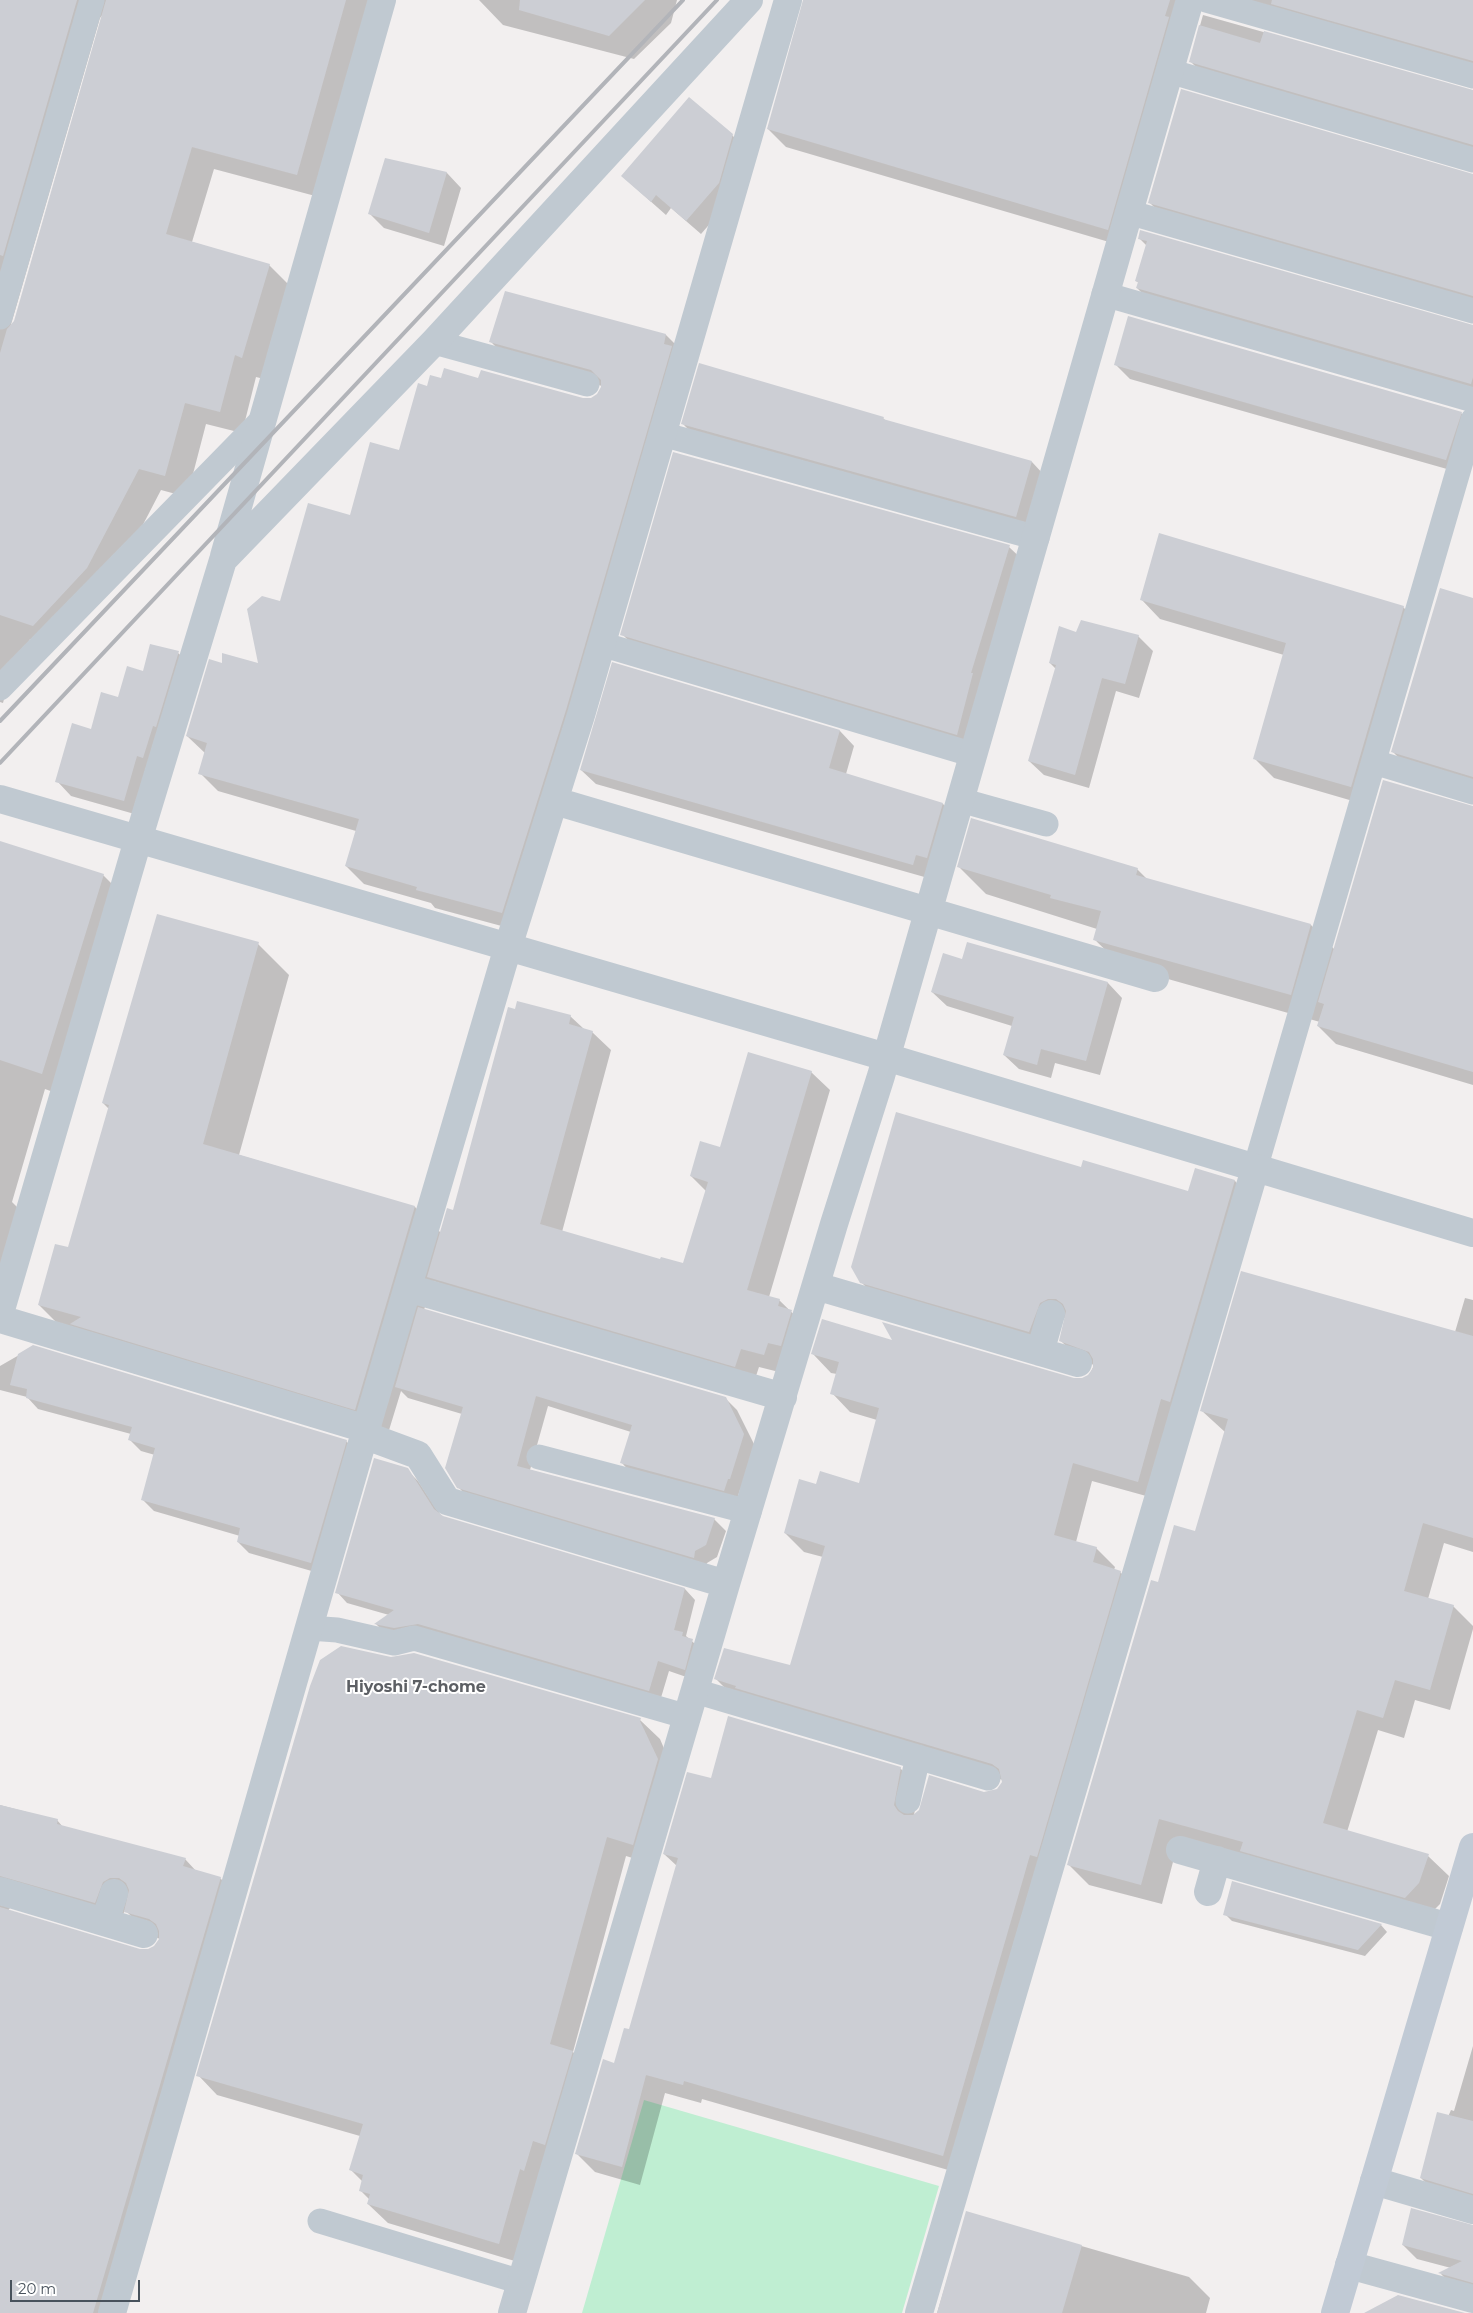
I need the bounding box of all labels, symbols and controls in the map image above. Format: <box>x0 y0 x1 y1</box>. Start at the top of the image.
district label: Hiyoshi 7-chome <box>346 1677 486 1697</box>
scale bar <box>12 2270 142 2302</box>
text: 20 m <box>18 2279 56 2298</box>

